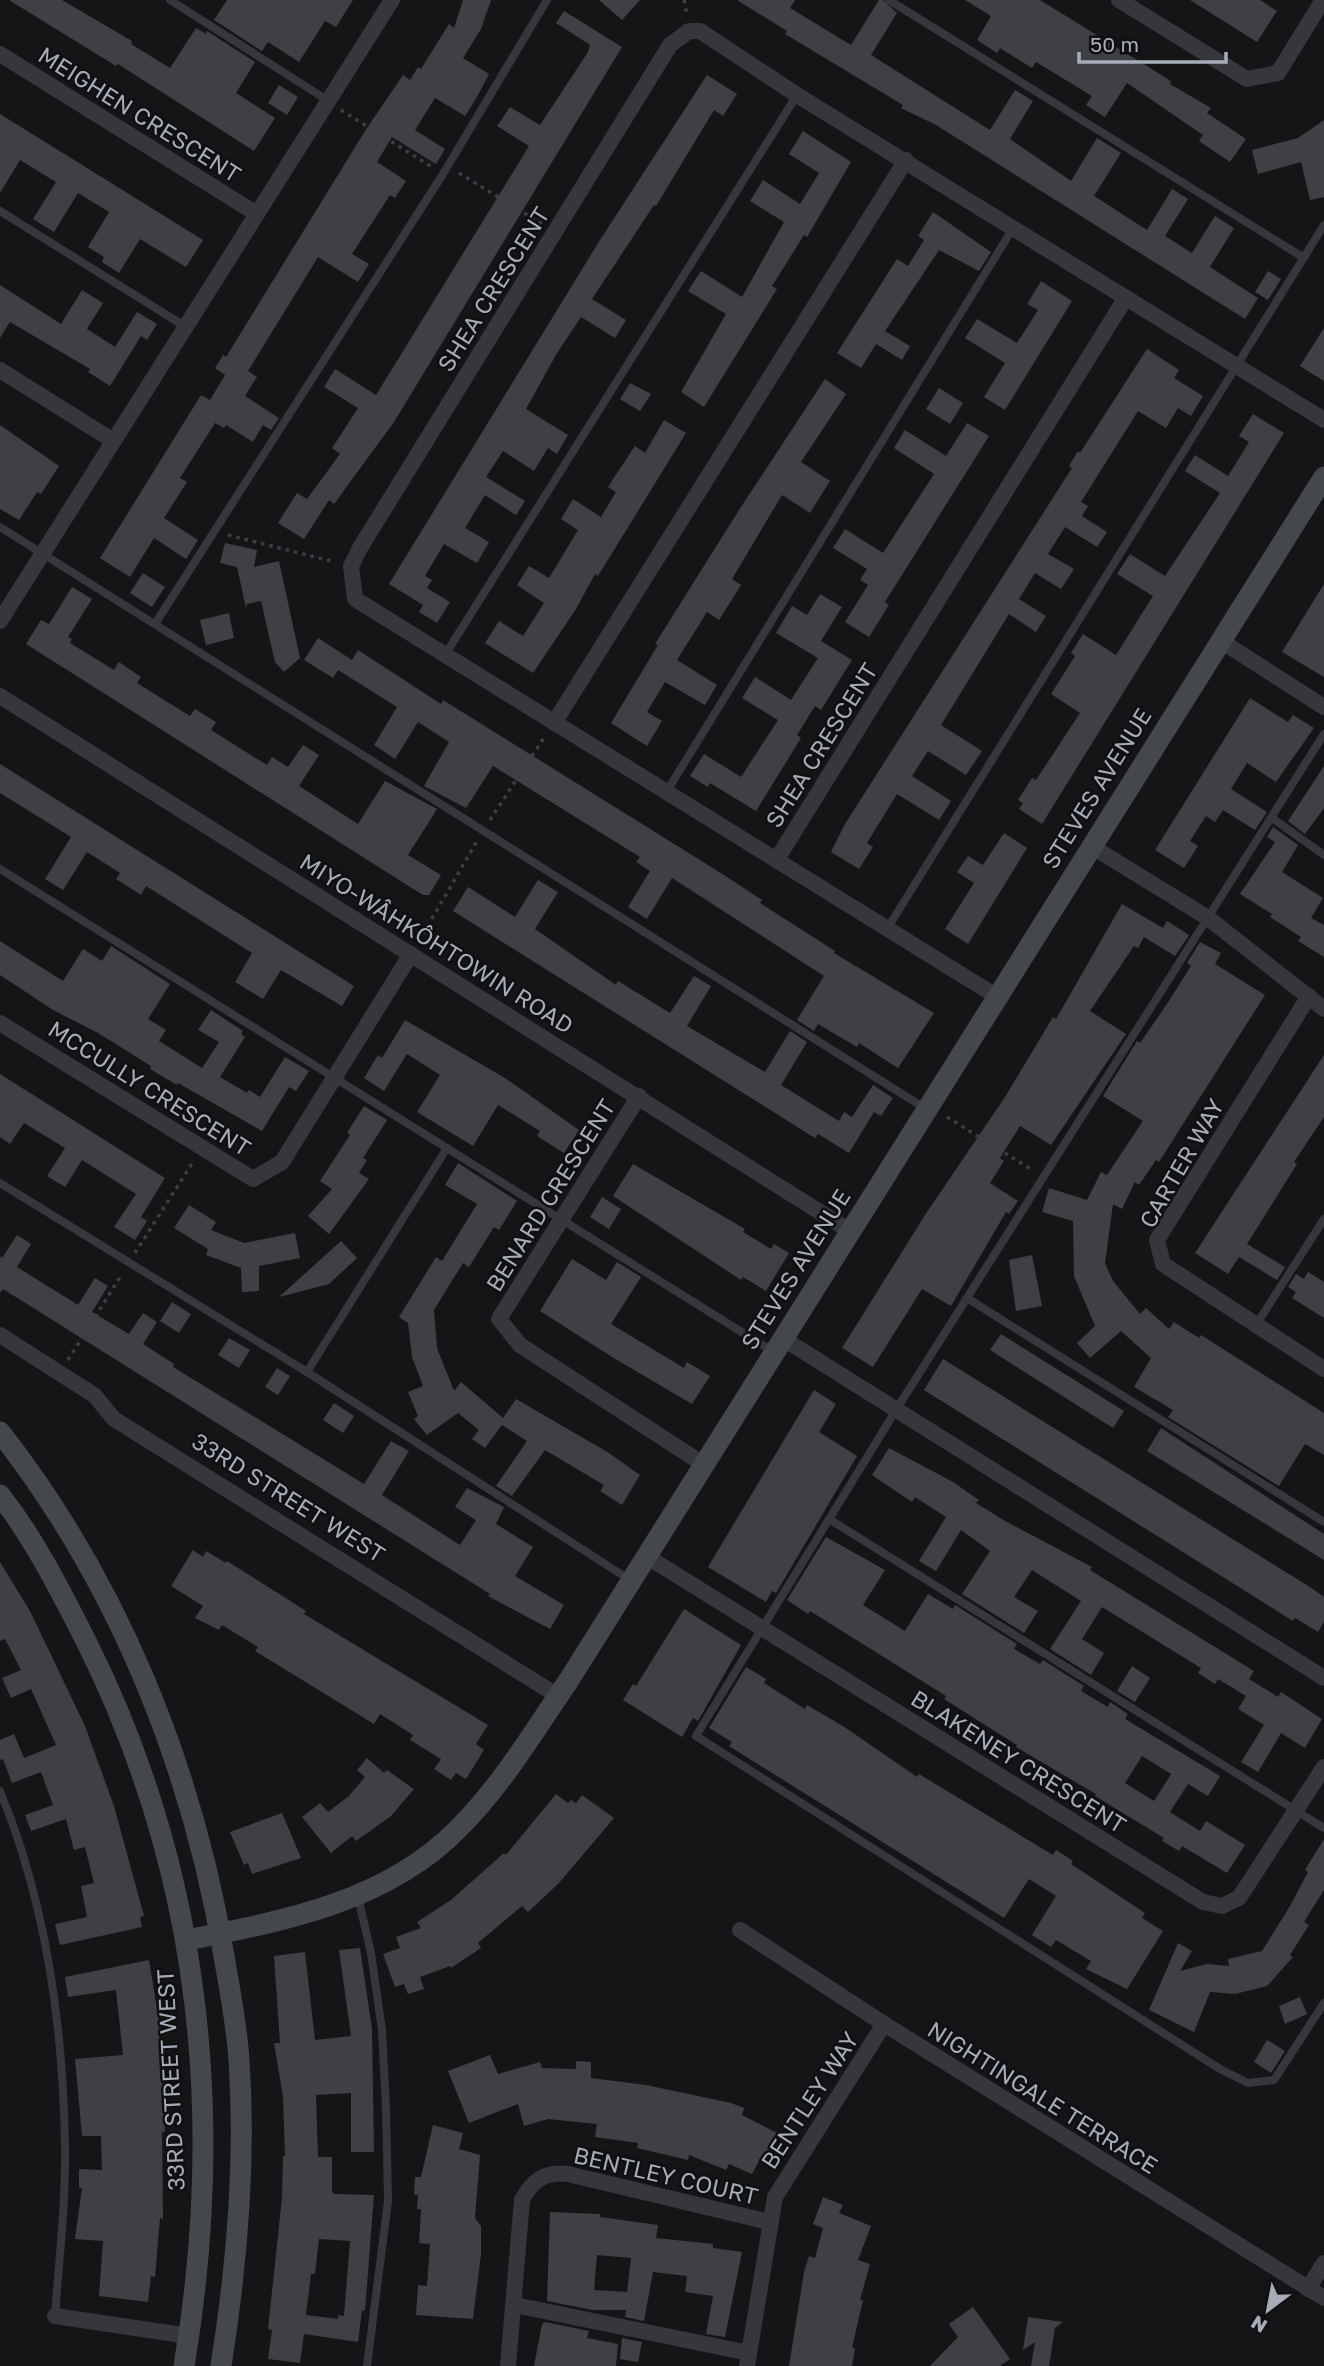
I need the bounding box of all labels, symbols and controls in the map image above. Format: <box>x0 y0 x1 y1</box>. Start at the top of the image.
scale bar <box>1079 21 1226 65</box>
text: 50 m <box>1090 31 1139 57</box>
street label: MEIGHEN CRESCENT <box>34 40 246 188</box>
street label: SHEA CRESCENT <box>431 202 555 376</box>
street label: SHEA CRESCENT <box>759 658 883 832</box>
street label: STEVES AVENUE <box>1035 703 1157 873</box>
street label: MIYO-WÂHKÔHTOWIN ROAD <box>295 847 579 1039</box>
street label: MCCULLY CRESCENT <box>44 1014 256 1162</box>
street label: CARTER WAY <box>1133 1093 1229 1232</box>
street label: BENARD CRESCENT <box>480 1094 620 1296</box>
street label: STEVES AVENUE <box>734 1184 856 1354</box>
street label: 33RD STREET WEST <box>187 1426 391 1568</box>
street label: BLAKENEY CRESCENT <box>906 1683 1132 1839</box>
street label: 33RD STREET WEST <box>150 1968 190 2192</box>
street label: NIGHTINGALE TERRACE <box>923 2015 1163 2179</box>
street label: BENTLEY WAY <box>754 2026 864 2174</box>
street label: BENTLEY COURT <box>571 2140 761 2210</box>
north arrow <box>1233 2275 1303 2345</box>
text: N <box>1247 2311 1271 2338</box>

